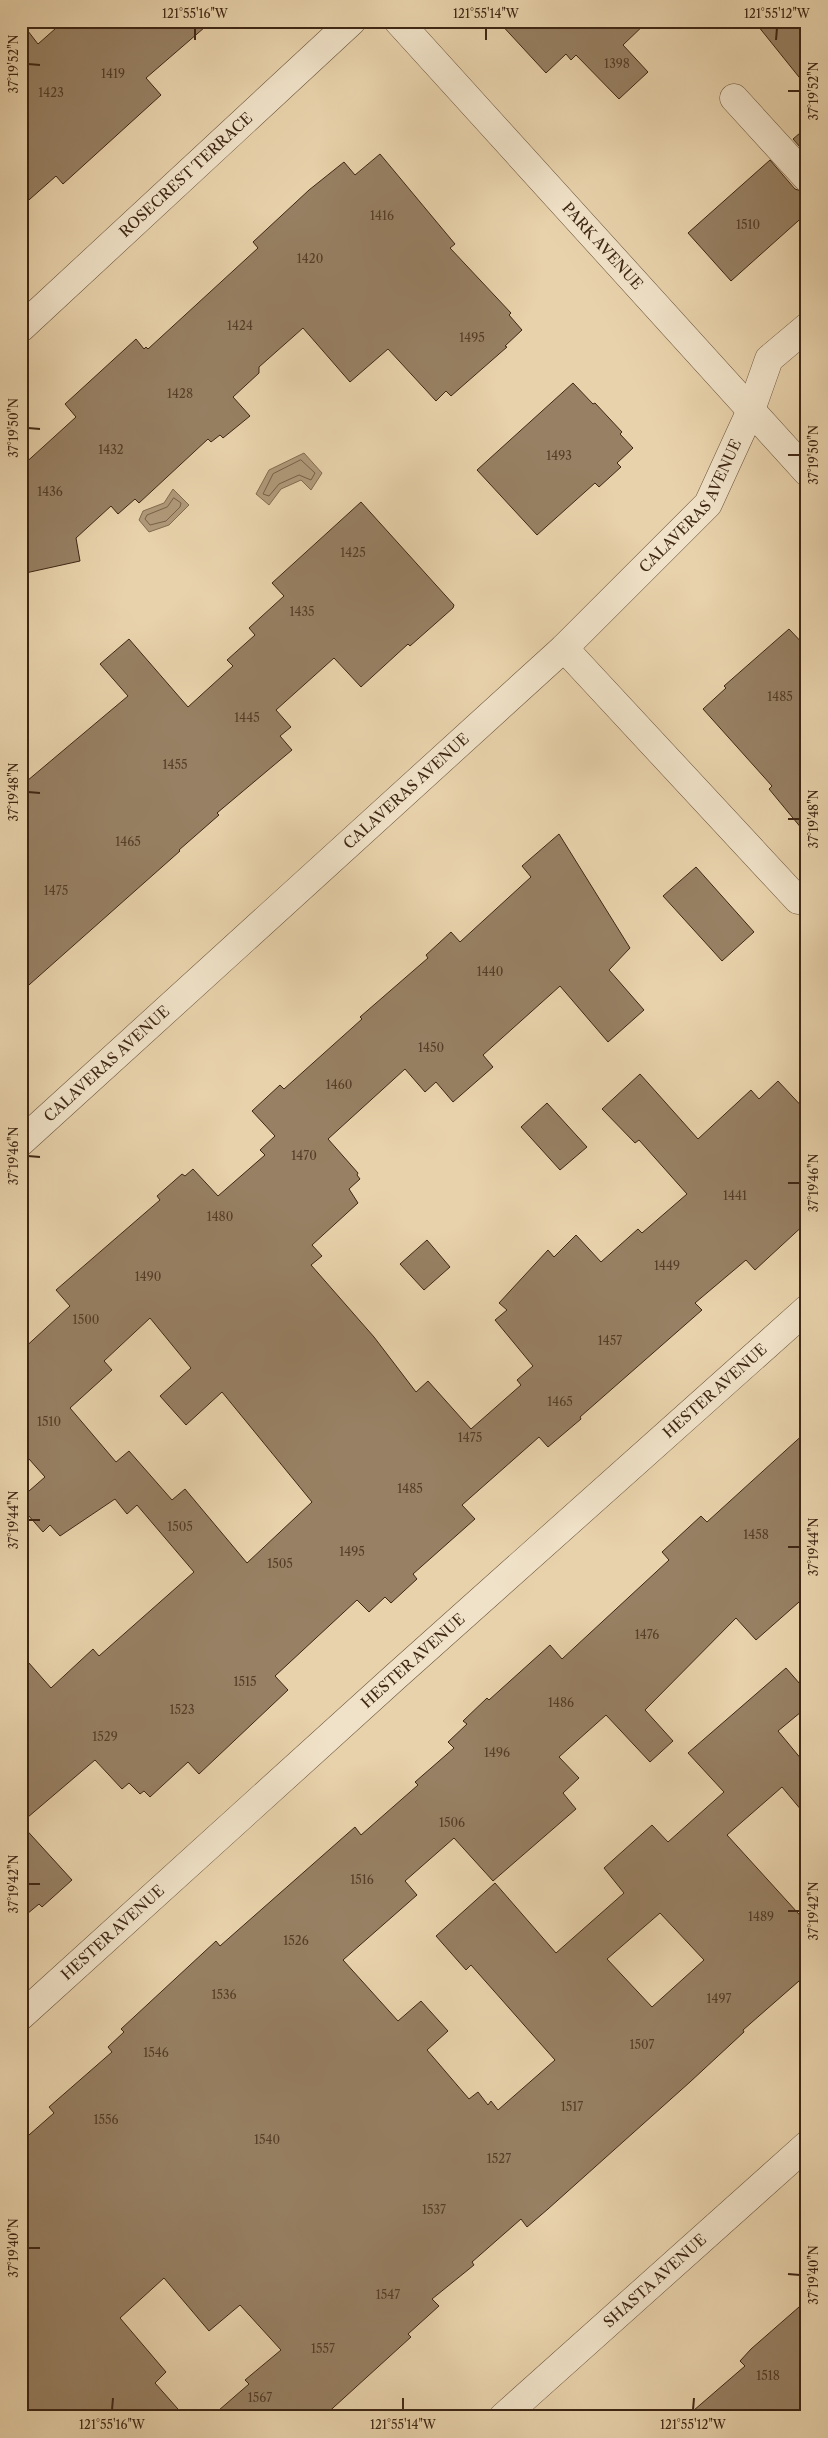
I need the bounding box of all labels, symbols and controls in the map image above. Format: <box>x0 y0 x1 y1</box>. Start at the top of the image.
text: 121°55'16"W <box>162 6 229 21</box>
text: 121°55'14"W <box>453 6 520 21</box>
text: 121°55'12"W <box>744 6 811 21</box>
text: 37°19'52"N <box>6 34 21 93</box>
house number: 1398 <box>604 56 630 71</box>
text: 37°19'52"N <box>806 61 821 120</box>
house number: 1419 <box>101 66 125 81</box>
house number: 1423 <box>38 85 64 100</box>
street label: ROSECREST TERRACE <box>115 108 256 241</box>
street label: PARK AVENUE <box>558 198 647 293</box>
house number: 1416 <box>370 208 394 223</box>
house number: 1510 <box>736 217 760 232</box>
house number: 1420 <box>297 251 323 266</box>
house number: 1424 <box>227 318 253 333</box>
house number: 1495 <box>459 330 485 345</box>
house number: 1428 <box>167 386 193 401</box>
text: 37°19'50"N <box>6 398 21 458</box>
text: 37°19'50"N <box>806 425 821 485</box>
street label: CALAVERAS AVENUE <box>635 436 745 576</box>
house number: 1432 <box>98 442 124 457</box>
house number: 1493 <box>546 448 572 463</box>
house number: 1436 <box>37 484 63 499</box>
house number: 1425 <box>340 545 366 560</box>
house number: 1435 <box>289 604 315 619</box>
house number: 1485 <box>767 689 793 704</box>
house number: 1445 <box>234 710 260 725</box>
street label: CALAVERAS AVENUE <box>339 729 473 853</box>
house number: 1455 <box>162 757 188 772</box>
text: 37°19'48"N <box>6 762 21 821</box>
text: 37°19'48"N <box>806 789 821 848</box>
house number: 1465 <box>115 834 141 849</box>
house number: 1475 <box>44 883 68 898</box>
house number: 1440 <box>477 964 503 979</box>
street label: CALAVERAS AVENUE <box>40 1002 173 1126</box>
house number: 1450 <box>418 1040 444 1055</box>
house number: 1460 <box>326 1077 352 1092</box>
text: 37°19'46"N <box>6 1127 21 1185</box>
house number: 1470 <box>291 1148 317 1163</box>
text: 37°19'46"N <box>806 1154 821 1212</box>
house number: 1441 <box>723 1188 747 1203</box>
house number: 1480 <box>207 1209 233 1224</box>
house number: 1449 <box>654 1258 680 1273</box>
house number: 1490 <box>135 1269 161 1284</box>
house number: 1500 <box>73 1312 99 1327</box>
house number: 1457 <box>598 1333 622 1348</box>
street label: HESTER AVENUE <box>659 1339 771 1442</box>
house number: 1465 <box>547 1394 573 1409</box>
house number: 1510 <box>37 1414 61 1429</box>
house number: 1475 <box>458 1430 482 1445</box>
house number: 1485 <box>397 1481 423 1496</box>
text: 37°19'44"N <box>6 1491 21 1549</box>
text: 37°19'44"N <box>806 1518 821 1576</box>
house number: 1505 <box>167 1519 193 1534</box>
house number: 1458 <box>743 1527 769 1542</box>
house number: 1495 <box>339 1544 365 1559</box>
house number: 1505 <box>267 1556 293 1571</box>
street label: HESTER AVENUE <box>357 1609 469 1712</box>
house number: 1476 <box>635 1627 659 1642</box>
house number: 1515 <box>233 1674 257 1689</box>
house number: 1486 <box>548 1695 574 1710</box>
house number: 1523 <box>169 1702 195 1717</box>
house number: 1529 <box>92 1729 118 1744</box>
house number: 1496 <box>484 1745 510 1760</box>
house number: 1506 <box>439 1815 465 1830</box>
text: 37°19'42"N <box>6 1855 21 1913</box>
house number: 1516 <box>350 1872 374 1887</box>
street label: HESTER AVENUE <box>57 1881 168 1984</box>
text: 37°19'42"N <box>806 1882 821 1940</box>
house number: 1489 <box>748 1909 774 1924</box>
house number: 1526 <box>283 1933 309 1948</box>
house number: 1536 <box>211 1987 237 2002</box>
house number: 1497 <box>707 1991 732 2006</box>
house number: 1507 <box>629 2037 655 2052</box>
house number: 1546 <box>143 2045 169 2060</box>
house number: 1517 <box>561 2099 583 2114</box>
house number: 1556 <box>93 2112 119 2127</box>
house number: 1540 <box>254 2132 280 2147</box>
house number: 1527 <box>487 2151 511 2166</box>
house number: 1537 <box>422 2202 446 2217</box>
text: 37°19'40"N <box>6 2218 21 2278</box>
street label: SHASTA AVENUE <box>599 2230 710 2332</box>
text: 37°19'40"N <box>806 2245 821 2305</box>
house number: 1547 <box>376 2287 400 2302</box>
house number: 1557 <box>311 2341 335 2356</box>
house number: 1518 <box>756 2368 780 2383</box>
house number: 1567 <box>248 2390 272 2405</box>
text: 121°55'16"W <box>79 2417 146 2432</box>
text: 121°55'14"W <box>370 2417 437 2432</box>
text: 121°55'12"W <box>660 2417 727 2432</box>

